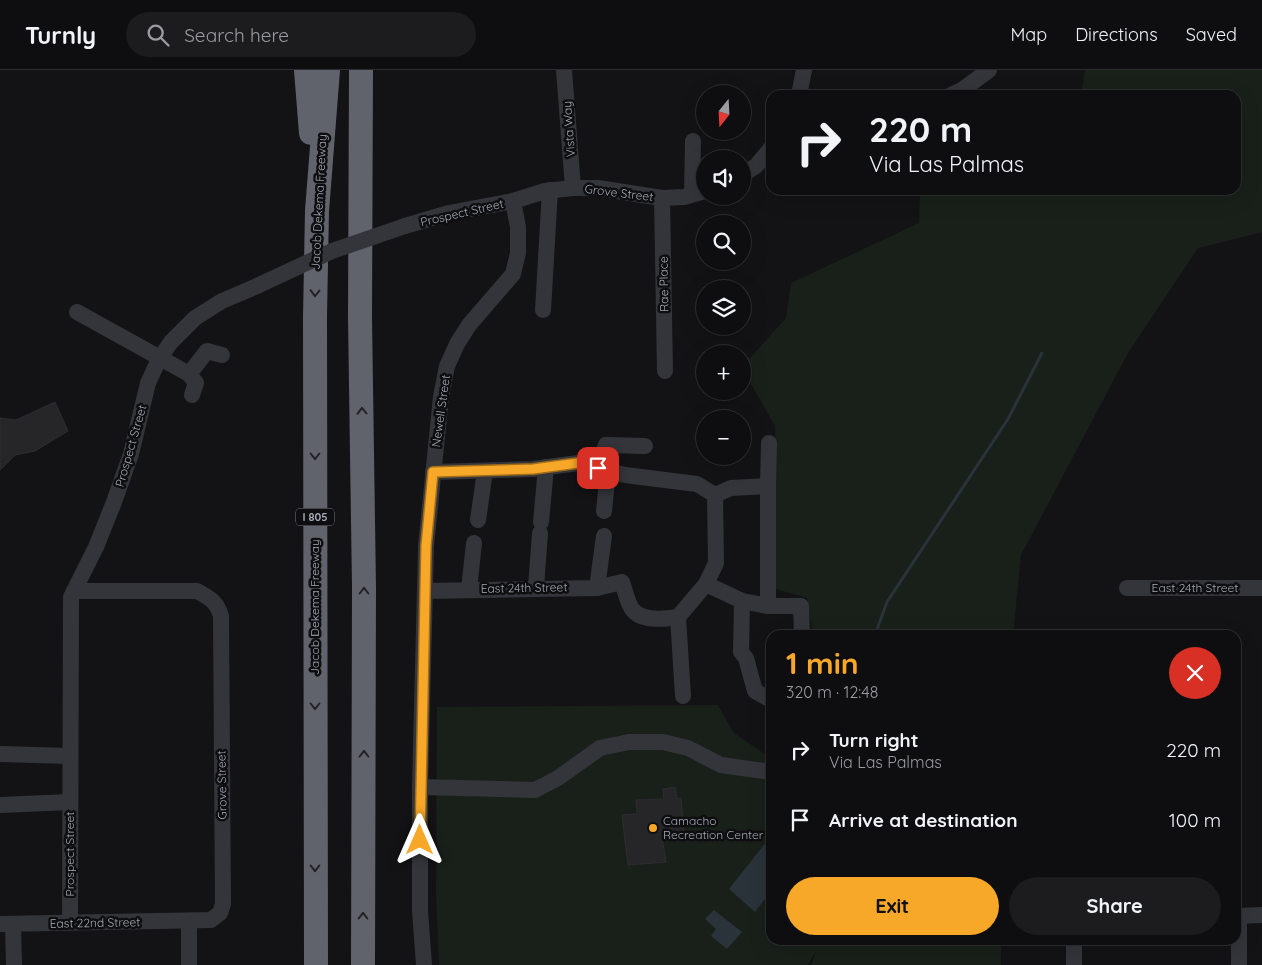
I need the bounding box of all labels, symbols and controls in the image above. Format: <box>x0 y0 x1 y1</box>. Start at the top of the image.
search box <box>126 12 476 57</box>
text: Turnly <box>25 20 96 50</box>
icon: search <box>144 21 172 49</box>
text: Search here <box>184 23 289 47</box>
text: Map <box>1010 23 1047 46</box>
text: Directions <box>1075 23 1158 46</box>
text: Saved <box>1186 23 1237 46</box>
north arrow <box>696 85 751 140</box>
map controls <box>696 85 751 465</box>
street label: Vista Way <box>559 100 578 158</box>
text: 220 m <box>869 107 972 151</box>
icon: right <box>786 110 851 175</box>
street label: Jacob Dekema Freeway <box>307 134 330 270</box>
button: sound <box>696 150 751 205</box>
text: Via Las Palmas <box>869 150 1024 178</box>
street label: Grove Street <box>584 181 654 204</box>
street label: Prospect Street <box>419 196 505 229</box>
button: search <box>696 215 751 270</box>
street label: Rae Place <box>656 256 671 312</box>
button: layers <box>696 280 751 335</box>
one-way arrow <box>310 290 321 298</box>
button: + <box>696 345 751 400</box>
street label: Newell Street <box>428 374 453 448</box>
street label: Prospect Street <box>112 403 149 489</box>
one-way arrow <box>356 407 367 415</box>
button: − <box>696 410 751 465</box>
pin <box>577 447 619 489</box>
one-way arrow <box>310 452 320 460</box>
icon: arrive <box>584 454 612 482</box>
road number: I 805 <box>296 508 334 526</box>
street label: Jacob Dekema Freeway <box>307 539 322 675</box>
street label: East 24th Street <box>480 579 568 596</box>
street label: East 24th Street <box>1152 580 1238 595</box>
one-way arrow <box>359 587 369 595</box>
text: 1 min <box>786 644 859 682</box>
button: close <box>1169 647 1221 699</box>
text: 320 m · 12:48 <box>786 682 878 702</box>
one-way arrow <box>310 702 320 710</box>
text: Turn right <box>829 728 918 752</box>
icon: right <box>786 736 814 764</box>
text: 220 m <box>1166 738 1221 762</box>
street label: Grove Street <box>213 750 230 820</box>
one-way arrow <box>359 750 369 758</box>
text: Via Las Palmas <box>829 752 942 772</box>
icon: arrive <box>786 806 814 834</box>
text: Arrive at destination <box>829 808 1018 832</box>
text: 100 m <box>1169 808 1221 832</box>
street label: Prospect Street <box>62 812 77 896</box>
position arrow <box>393 813 445 865</box>
place label: Camacho Recreation Center <box>663 813 764 842</box>
marker: Camacho Recreation Center <box>647 822 659 834</box>
one-way arrow <box>310 865 320 873</box>
button: Exit <box>786 877 999 935</box>
button: Share <box>1009 877 1221 935</box>
one-way arrow <box>358 912 368 920</box>
street label: East 22nd Street <box>50 914 140 931</box>

